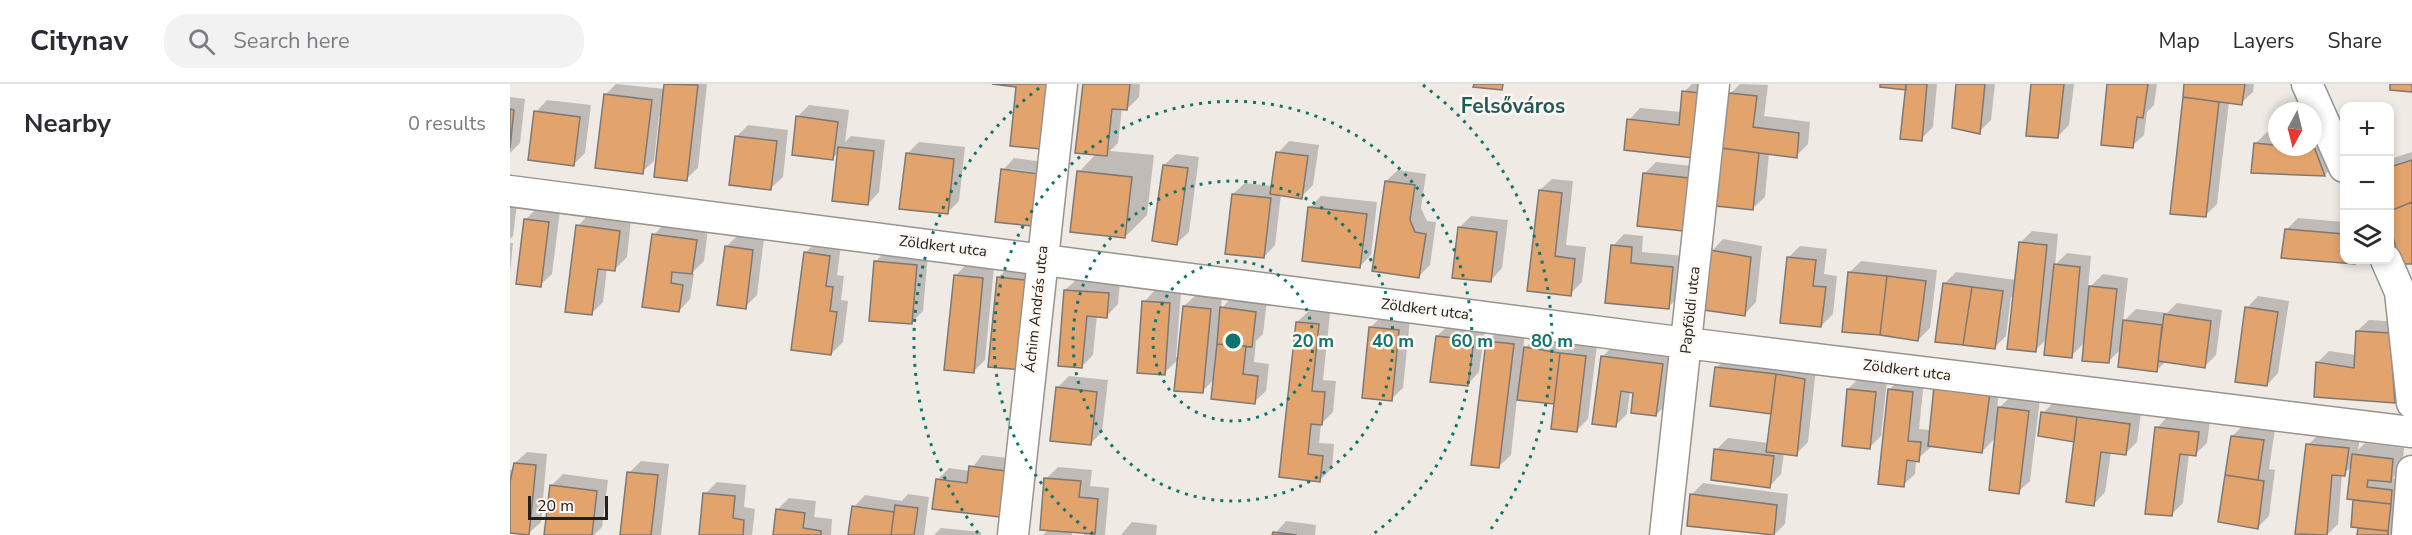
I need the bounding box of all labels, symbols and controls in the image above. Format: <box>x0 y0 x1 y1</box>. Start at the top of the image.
search box <box>164 14 584 68</box>
text: Citynav <box>30 22 128 60</box>
icon: search <box>185 25 218 58</box>
text: Search here <box>233 26 350 56</box>
text: Map <box>2158 27 2200 55</box>
text: Layers <box>2233 27 2294 55</box>
text: Share <box>2327 27 2382 55</box>
district label: Felsőváros <box>1461 92 1565 120</box>
north arrow <box>2268 102 2322 156</box>
map controls <box>2340 102 2394 264</box>
button: + <box>2340 102 2394 156</box>
text: Nearby <box>24 106 111 141</box>
text: 0 results <box>408 110 486 137</box>
button: − <box>2340 156 2394 210</box>
button: layers <box>2340 210 2394 264</box>
street label: Zöldkert utca <box>898 231 988 261</box>
street label: Áchim András utca <box>1019 245 1053 373</box>
street label: Papföldi utca <box>1675 265 1705 355</box>
street label: Zöldkert utca <box>1380 294 1470 324</box>
text: 20 m <box>1292 329 1334 353</box>
text: 40 m <box>1372 329 1414 353</box>
text: 60 m <box>1451 329 1493 353</box>
text: 80 m <box>1531 329 1573 353</box>
centre of rings <box>1223 331 1243 351</box>
street label: Zöldkert utca <box>1862 355 1952 385</box>
scale bar <box>528 493 608 520</box>
text: 20 m <box>537 495 574 517</box>

